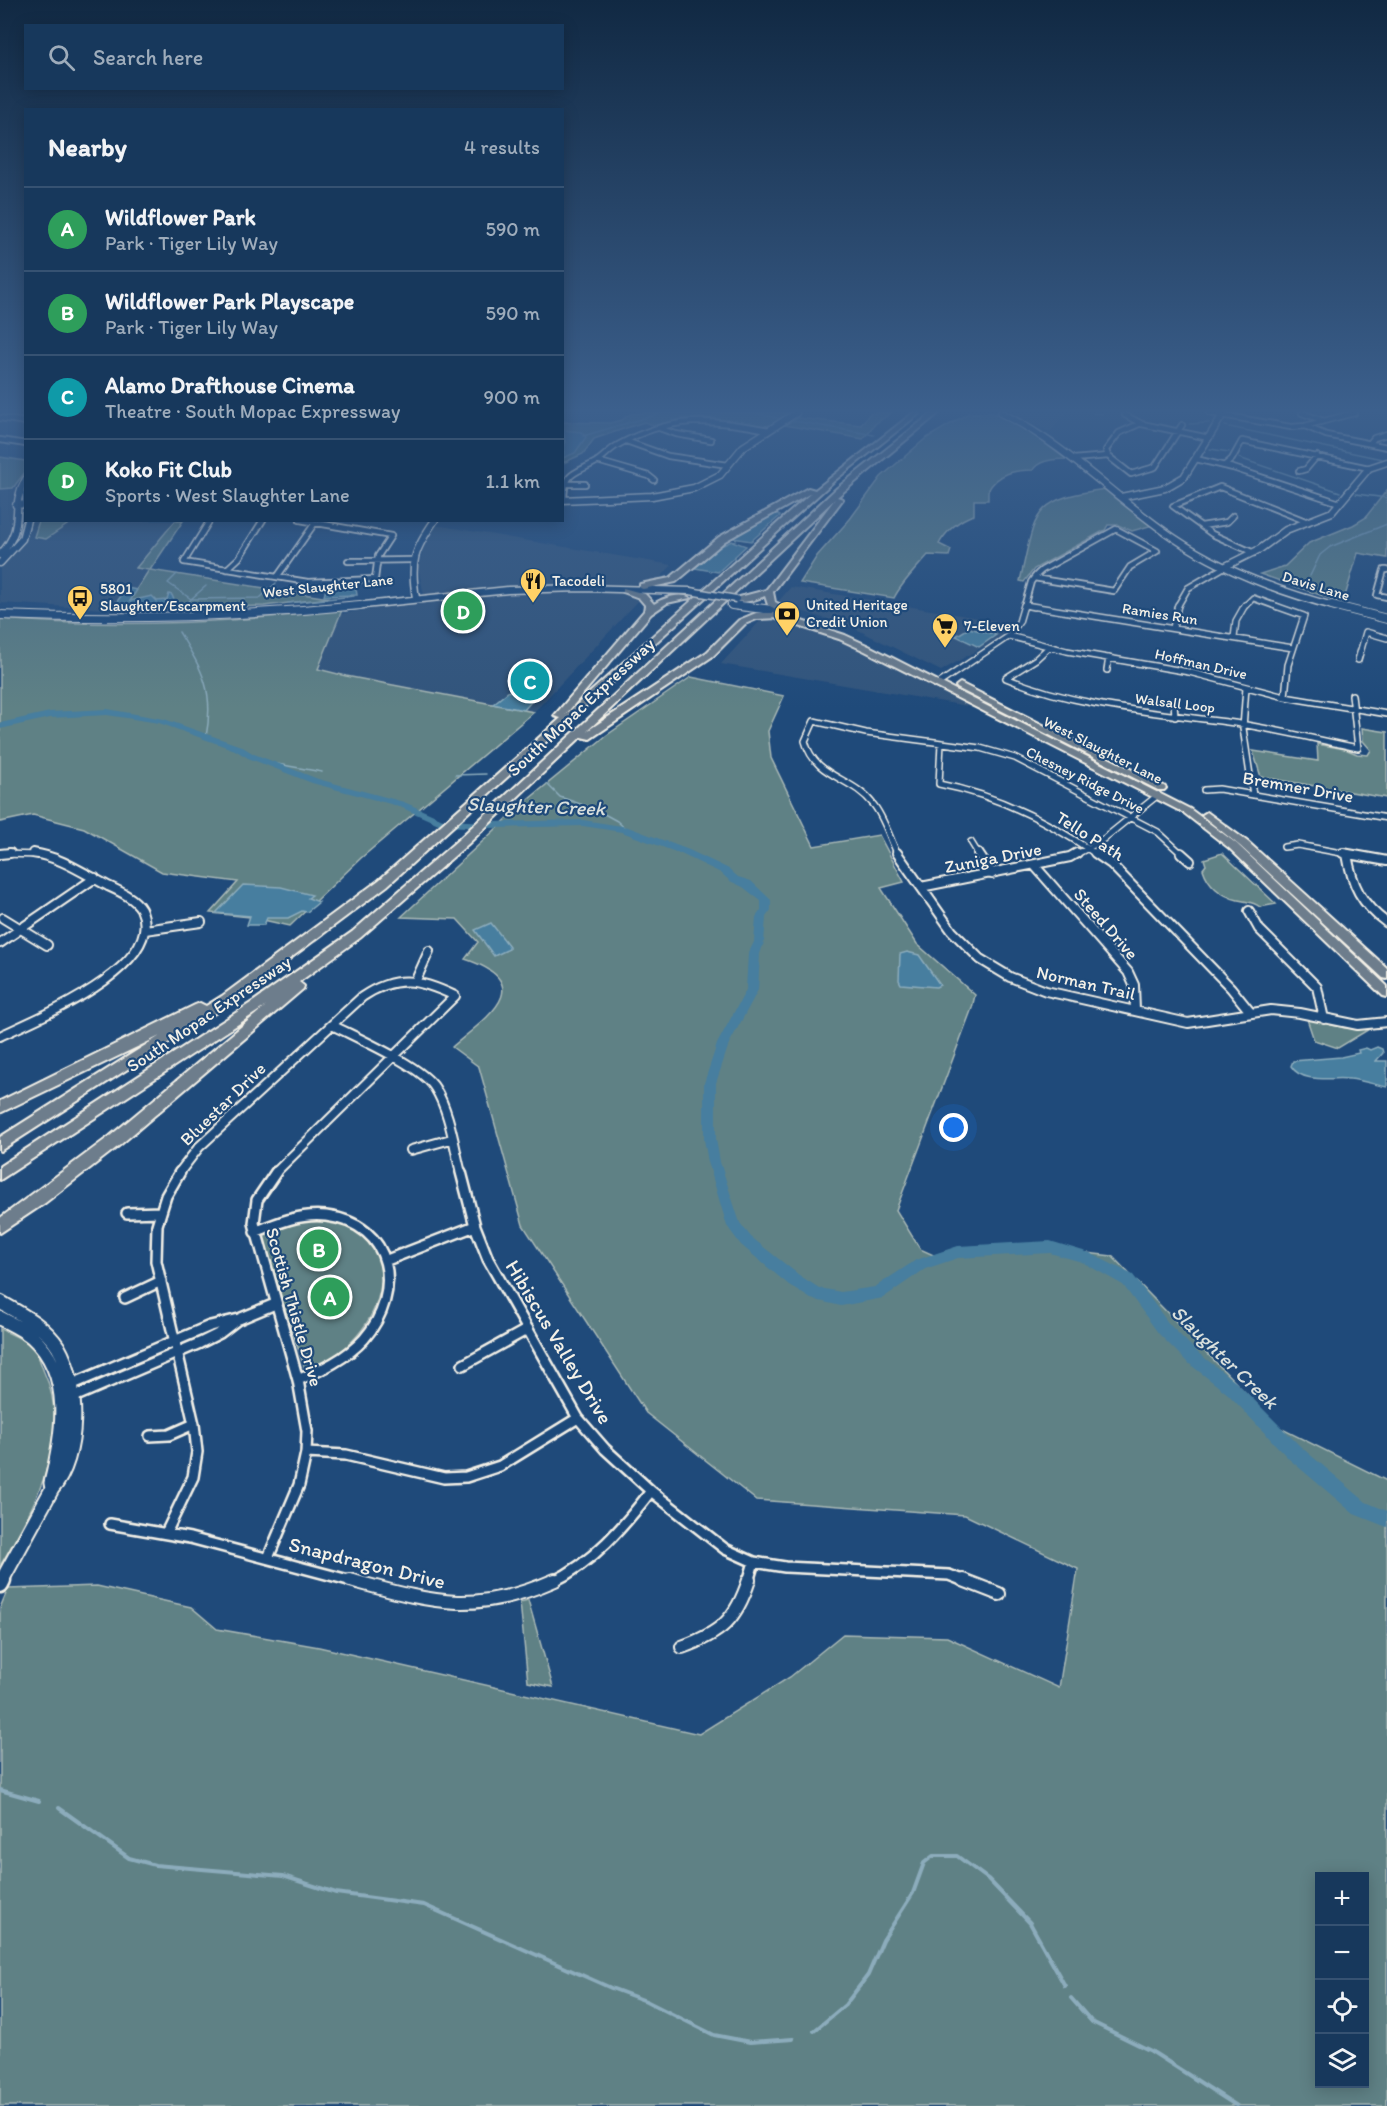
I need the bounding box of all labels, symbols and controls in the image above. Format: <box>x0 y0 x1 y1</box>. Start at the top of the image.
search box <box>24 24 564 90</box>
icon: search <box>45 41 78 74</box>
text: Search here <box>93 44 203 71</box>
text: Nearby <box>48 131 127 163</box>
text: 4 results <box>464 135 540 159</box>
text: Wildflower Park <box>105 204 256 231</box>
text: A <box>61 217 74 241</box>
text: 590 m <box>485 217 540 241</box>
text: Park · Tiger Lily Way <box>105 231 278 255</box>
text: Wildflower Park Playscape <box>105 288 354 315</box>
text: B <box>61 301 74 325</box>
text: 590 m <box>485 301 540 325</box>
text: Park · Tiger Lily Way <box>105 315 278 339</box>
text: Alamo Drafthouse Cinema <box>105 372 355 399</box>
text: C <box>61 385 74 409</box>
text: 900 m <box>484 385 540 409</box>
text: Theatre · South Mopac Expressway <box>105 399 400 423</box>
text: Koko Fit Club <box>105 456 232 483</box>
text: D <box>61 469 74 493</box>
text: 1.1 km <box>486 469 540 493</box>
text: Sports · West Slaughter Lane <box>105 483 350 507</box>
restaurant icon: Tacodeli <box>518 566 548 604</box>
street label: Davis Lane <box>1280 567 1352 605</box>
street label: West Slaughter Lane <box>262 570 394 602</box>
place label: Tacodeli <box>552 572 605 590</box>
place label: 5801 Slaughter/Escarpment <box>100 580 246 615</box>
bus stop icon: 5801 Slaughter/Escarpment <box>65 583 95 621</box>
pin: D <box>444 588 482 634</box>
place label: United Heritage Credit Union <box>806 596 908 631</box>
bank icon: United Heritage Credit Union <box>772 599 802 637</box>
street label: Ramies Run <box>1121 599 1200 629</box>
supermarket icon: 7-Eleven <box>930 611 960 649</box>
place label: 7-Eleven <box>964 617 1020 635</box>
street label: South Mopac Expressway <box>503 633 660 781</box>
street label: Hoffman Drive <box>1153 645 1249 683</box>
pin: C <box>510 658 550 704</box>
street label: Walsall Loop <box>1134 689 1216 717</box>
street label: West Slaughter Lane <box>1040 712 1166 788</box>
street label: Chesney Ridge Drive <box>1023 742 1147 818</box>
street label: Bremner Drive <box>1241 766 1355 808</box>
water label: Slaughter Creek <box>466 792 607 820</box>
street label: Tello Path <box>1052 806 1128 866</box>
street label: Zuniga Drive <box>943 838 1043 878</box>
street label: Steed Drive <box>1069 884 1143 964</box>
street label: South Mopac Expressway <box>123 950 296 1077</box>
street label: Norman Trail <box>1034 961 1138 1005</box>
street label: Bluestar Drive <box>176 1058 270 1150</box>
your location <box>939 1113 968 1142</box>
street label: Scottish Thistle Drive <box>261 1225 327 1389</box>
pin: B <box>300 1226 338 1272</box>
street label: Hibiscus Valley Drive <box>501 1255 618 1428</box>
pin: A <box>310 1274 350 1320</box>
water label: Slaughter Creek <box>1167 1300 1284 1415</box>
street label: Snapdragon Drive <box>286 1531 448 1594</box>
map controls <box>1315 1872 1369 2088</box>
button: + <box>1315 1872 1369 1926</box>
button: − <box>1315 1926 1369 1980</box>
button: locate <box>1315 1980 1369 2034</box>
button: layers <box>1315 2034 1369 2088</box>

